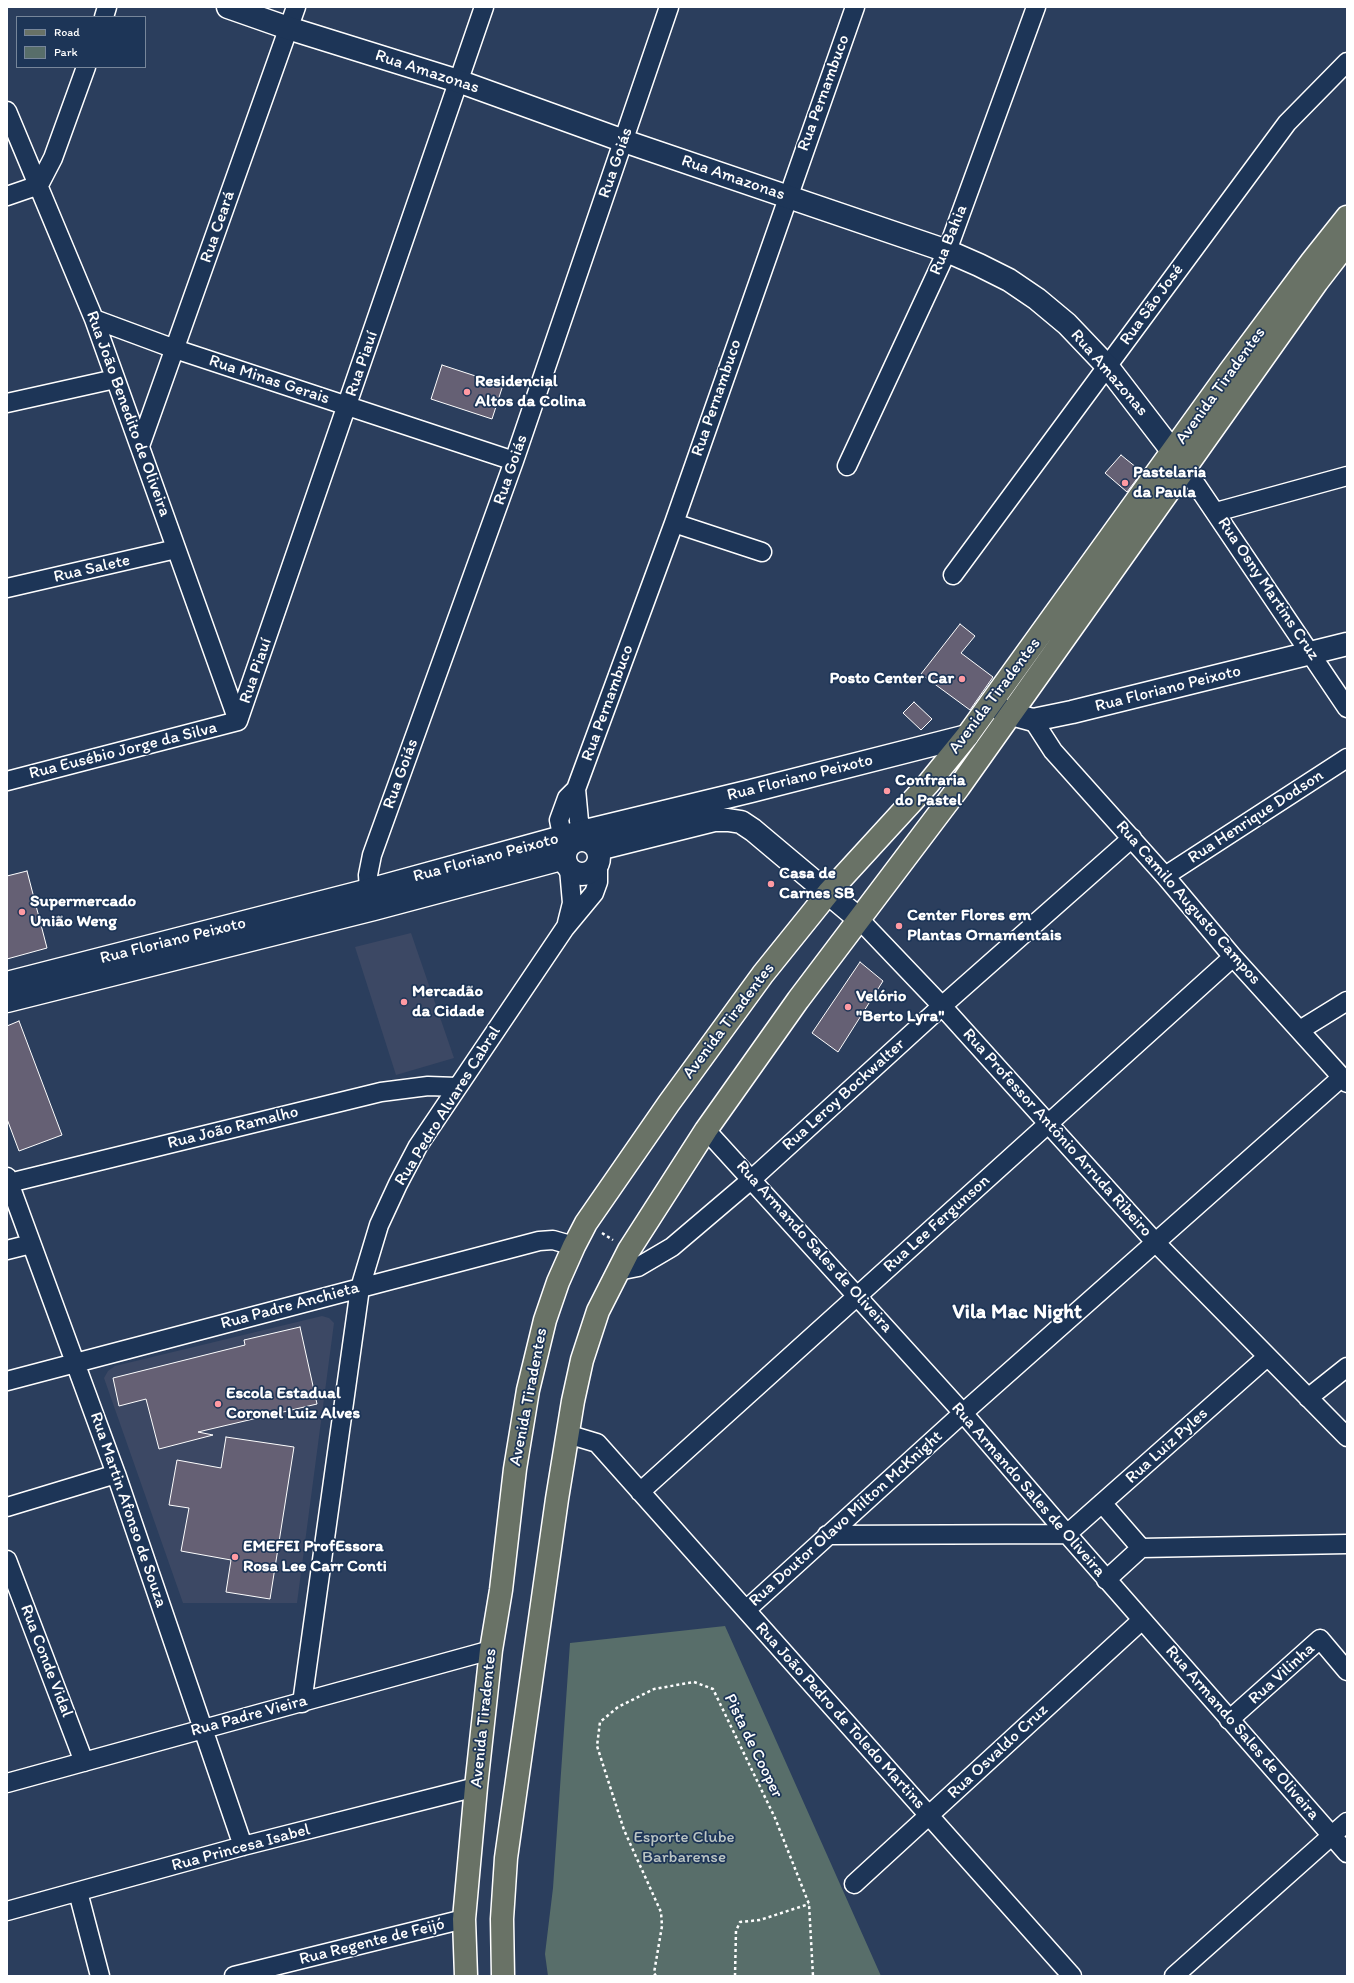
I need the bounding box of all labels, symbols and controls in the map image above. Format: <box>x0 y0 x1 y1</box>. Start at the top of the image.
legend <box>16 16 146 68</box>
text: Road <box>54 25 80 39</box>
street label: Rua Pernambuco <box>793 32 855 154</box>
text: Park <box>54 45 78 59</box>
street label: Rua Amazonas <box>372 46 482 98</box>
street label: Rua Goiás <box>594 125 638 201</box>
street label: Rua Amazonas <box>678 151 788 205</box>
street label: Rua Ceará <box>196 188 240 266</box>
street label: Rua Bahia <box>926 202 972 278</box>
street label: Rua São José <box>1116 261 1188 349</box>
street label: Rua João Benedito de Oliveira <box>81 308 175 520</box>
street label: Avenida Tiradentes <box>1172 323 1270 449</box>
street label: Rua Amazonas <box>1066 325 1152 421</box>
street label: Rua Piauí <box>341 328 383 400</box>
street label: Rua Pernambuco <box>687 337 747 459</box>
street label: Rua Minas Gerais <box>206 351 332 409</box>
place label: Residencial Altos da Colina <box>475 372 586 412</box>
marker: Residencial Altos da Colina <box>462 387 472 397</box>
street label: Rua Goiás <box>489 432 533 508</box>
place label: Pastelaria da Paula <box>1133 463 1206 503</box>
marker: Pastelaria da Paula <box>1120 478 1130 488</box>
street label: Rua Osny Martins Cruz <box>1213 514 1323 664</box>
street label: Rua Salete <box>52 550 132 588</box>
street label: Avenida Tiradentes <box>945 634 1045 758</box>
street label: Rua Piauí <box>235 635 277 707</box>
street label: Rua Pernambuco <box>577 642 639 764</box>
street label: Rua Floriano Peixoto <box>1093 661 1243 717</box>
place label: Posto Center Car <box>830 669 954 689</box>
marker: Posto Center Car <box>957 674 967 684</box>
street label: Rua Eusébio Jorge da Silva <box>27 718 219 784</box>
street label: Rua Goiás <box>379 736 423 812</box>
street label: Rua Floriano Peixoto <box>725 750 875 806</box>
street label: Rua Henrique Dodson <box>1184 766 1328 868</box>
place label: Confraria do Pastel <box>895 771 966 811</box>
marker: Confraria do Pastel <box>882 786 892 796</box>
street label: Rua Camilo Augusto Campos <box>1111 817 1265 989</box>
street label: Rua Floriano Peixoto <box>411 829 561 887</box>
place label: Casa de Carnes SB <box>779 864 854 904</box>
marker: Casa de Carnes SB <box>766 879 776 889</box>
place label: Supermercado União Weng <box>30 892 136 932</box>
place label: Center Flores em Plantas Ornamentais <box>907 906 1062 946</box>
marker: Supermercado União Weng <box>17 907 27 917</box>
street label: Rua Floriano Peixoto <box>98 913 248 969</box>
marker: Center Flores em Plantas Ornamentais <box>894 921 904 931</box>
street label: Avenida Tiradentes <box>679 959 779 1083</box>
place label: Mercadão da Cidade <box>412 982 484 1022</box>
place label: Velório "Berto Lyra" <box>856 987 945 1027</box>
marker: Mercadão da Cidade <box>399 997 409 1007</box>
marker: Velório "Berto Lyra" <box>843 1002 853 1012</box>
street label: Rua Pedro Alvares Cabral <box>391 1022 505 1190</box>
street label: Rua Professor Antônio Arruda Ribeiro <box>958 1025 1156 1241</box>
street label: Rua Leroy Bockwalter <box>778 1035 910 1155</box>
street label: Rua João Ramalho <box>165 1102 301 1154</box>
street label: Rua Armando Sales de Oliveira <box>731 1157 897 1337</box>
street label: Rua Lee Fergunson <box>880 1171 994 1277</box>
street label: Rua Padre Anchieta <box>219 1278 361 1334</box>
district label: Vila Mac Night <box>952 1300 1082 1326</box>
street label: Avenida Tiradentes <box>506 1326 552 1468</box>
place label: Escola Estadual Coronel Luiz Alves <box>226 1384 360 1424</box>
street label: Rua Armando Sales de Oliveira <box>947 1398 1109 1582</box>
marker: Escola Estadual Coronel Luiz Alves <box>213 1399 223 1409</box>
street label: Rua Luiz Pyles <box>1122 1404 1212 1488</box>
street label: Rua Martin Afonso de Souza <box>85 1410 171 1610</box>
street label: Rua Doutor Olavo Milton McKnight <box>745 1427 947 1611</box>
place label: EMEFEI ProfEssora Rosa Lee Carr Conti <box>243 1537 387 1577</box>
marker: EMEFEI ProfEssora Rosa Lee Carr Conti <box>230 1552 240 1562</box>
street label: Rua Conde Vidal <box>15 1602 77 1720</box>
street label: Rua João Pedro de Toledo Martins <box>751 1618 929 1814</box>
street label: Rua Vilinha <box>1245 1639 1319 1709</box>
street label: Rua Armando Sales de Oliveira <box>1161 1641 1323 1825</box>
street label: Avenida Tiradentes <box>467 1647 501 1789</box>
street label: Rua Padre Vieira <box>188 1691 310 1741</box>
street label: Pista de Cooper <box>719 1691 787 1801</box>
street label: Rua Osvaldo Cruz <box>944 1700 1052 1804</box>
street label: Rua Princesa Isabel <box>170 1820 312 1876</box>
park label: Esporte Clube Barbarense <box>633 1828 735 1868</box>
street label: Rua Regente de Feijó <box>297 1914 447 1970</box>

